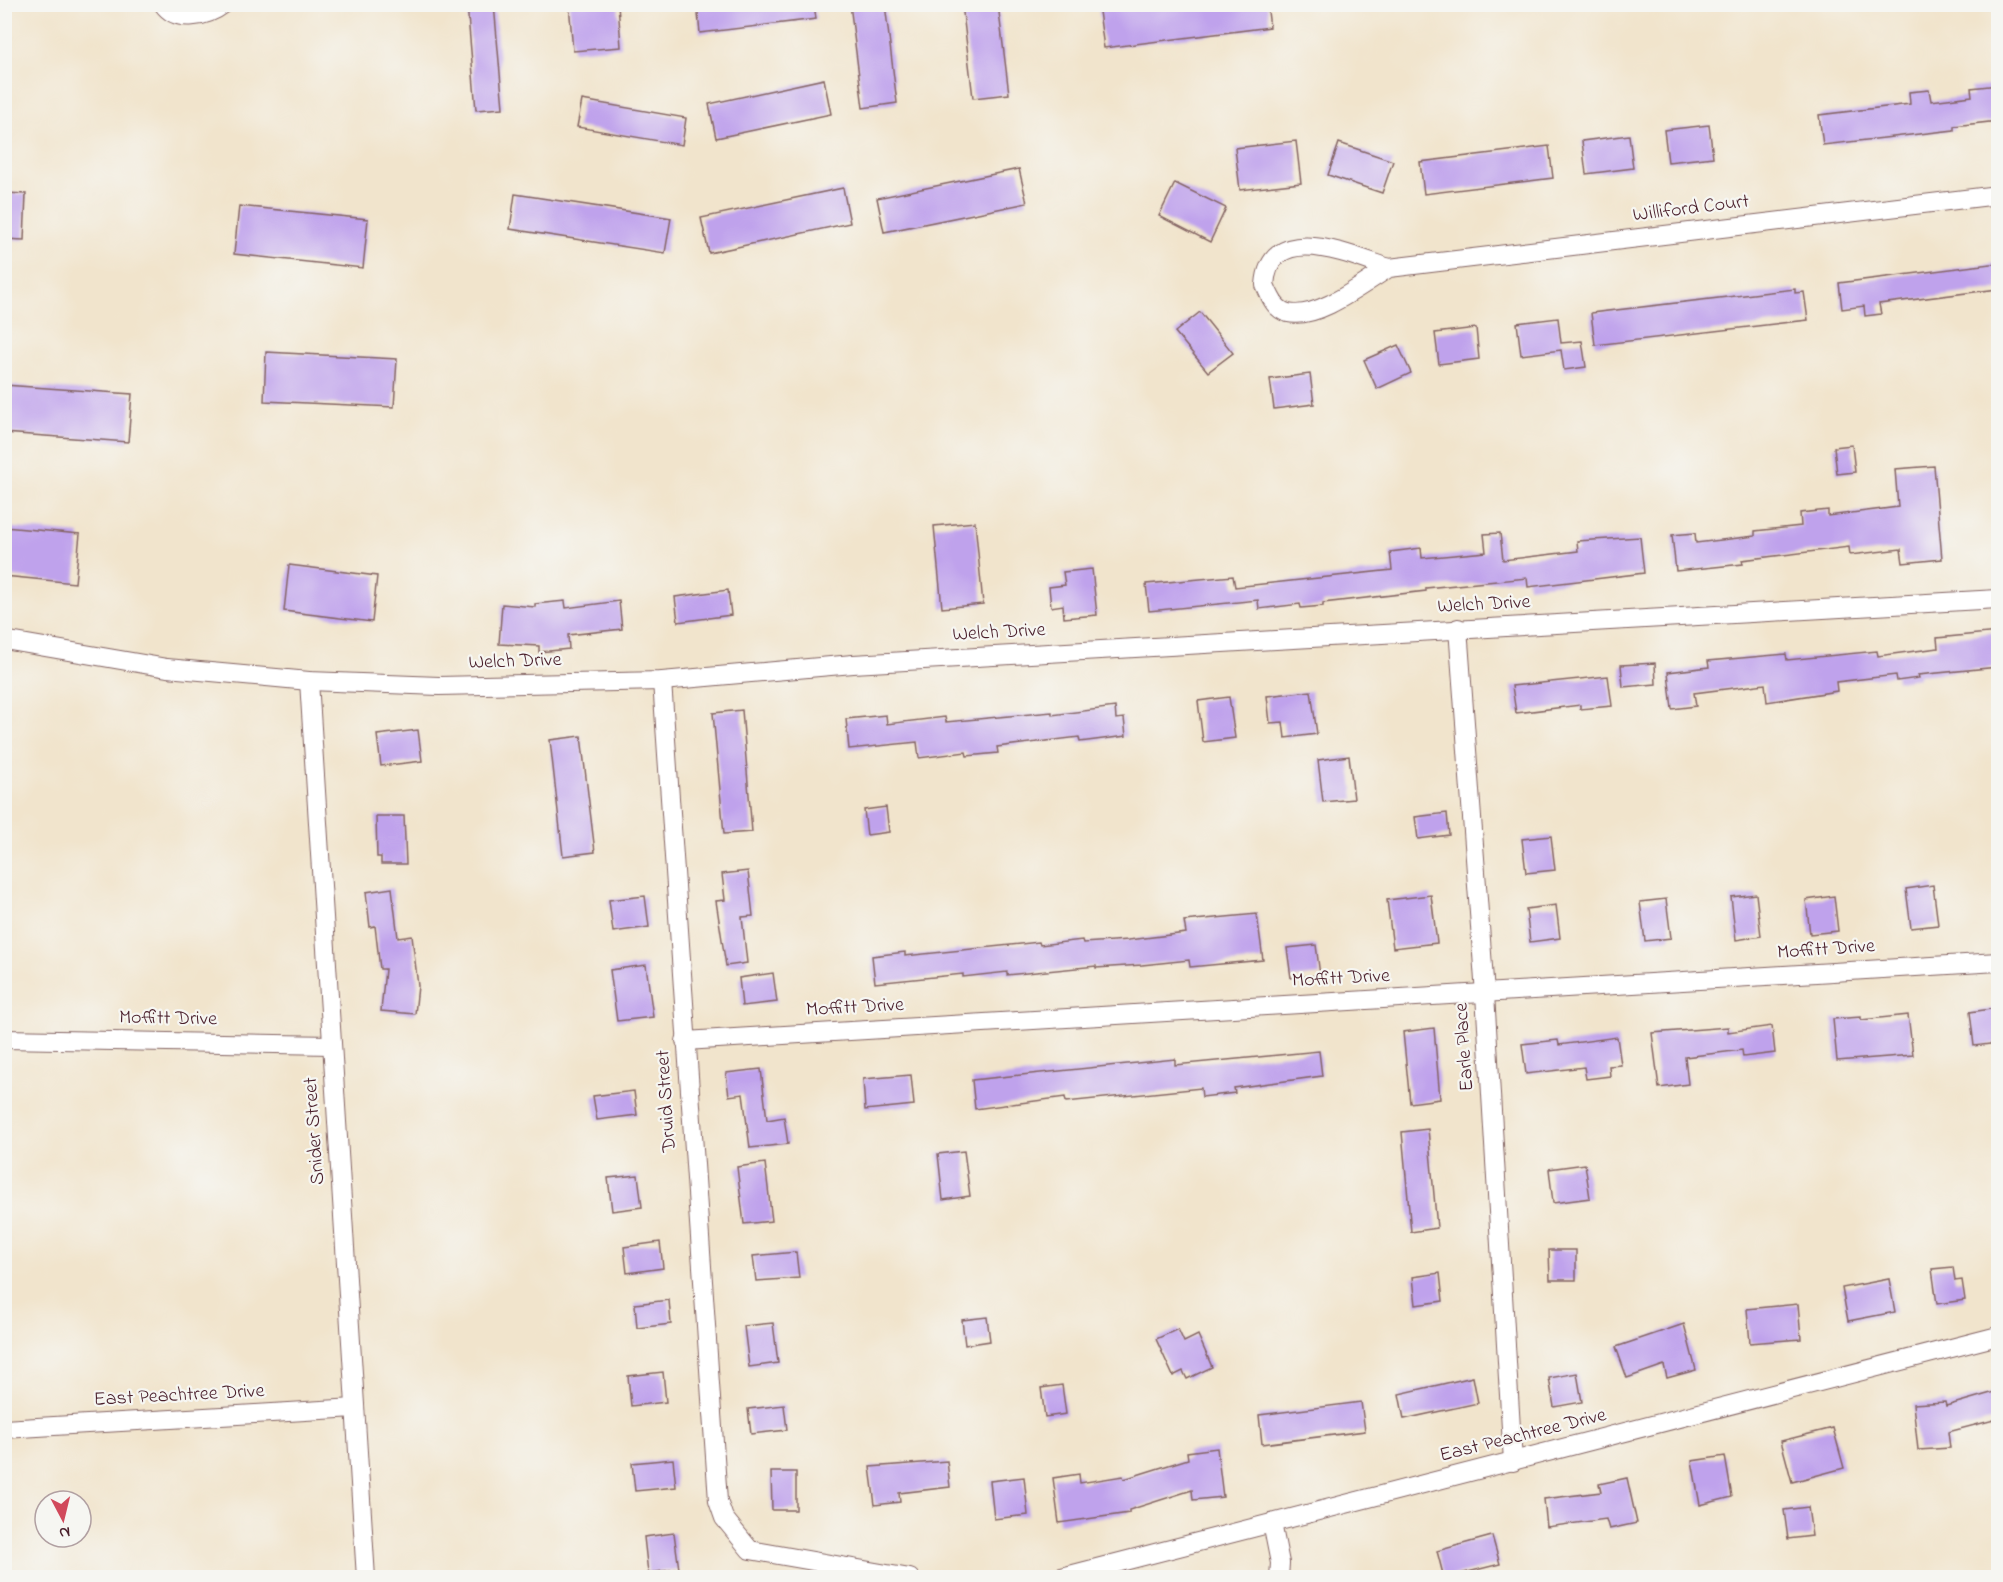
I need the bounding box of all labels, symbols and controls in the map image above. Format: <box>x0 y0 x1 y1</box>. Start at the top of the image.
street label: Williford Court <box>1631 187 1751 231</box>
street label: Welch Drive <box>1437 588 1531 622</box>
street label: Welch Drive <box>952 616 1046 650</box>
street label: Welch Drive <box>468 646 562 678</box>
street label: Moffitt Drive <box>1776 932 1876 968</box>
street label: Moffitt Drive <box>1291 962 1391 996</box>
street label: Moffitt Drive <box>805 991 905 1025</box>
street label: Earle Place <box>1447 1002 1483 1092</box>
street label: Moffitt Drive <box>119 1004 217 1034</box>
street label: Druid Street <box>649 1049 685 1154</box>
street label: Snider Street <box>297 1076 333 1186</box>
street label: East Peachtree Drive <box>93 1377 265 1415</box>
street label: East Peachtree Drive <box>1437 1401 1609 1471</box>
north arrow <box>33 1489 93 1549</box>
text: N <box>58 1519 71 1544</box>

